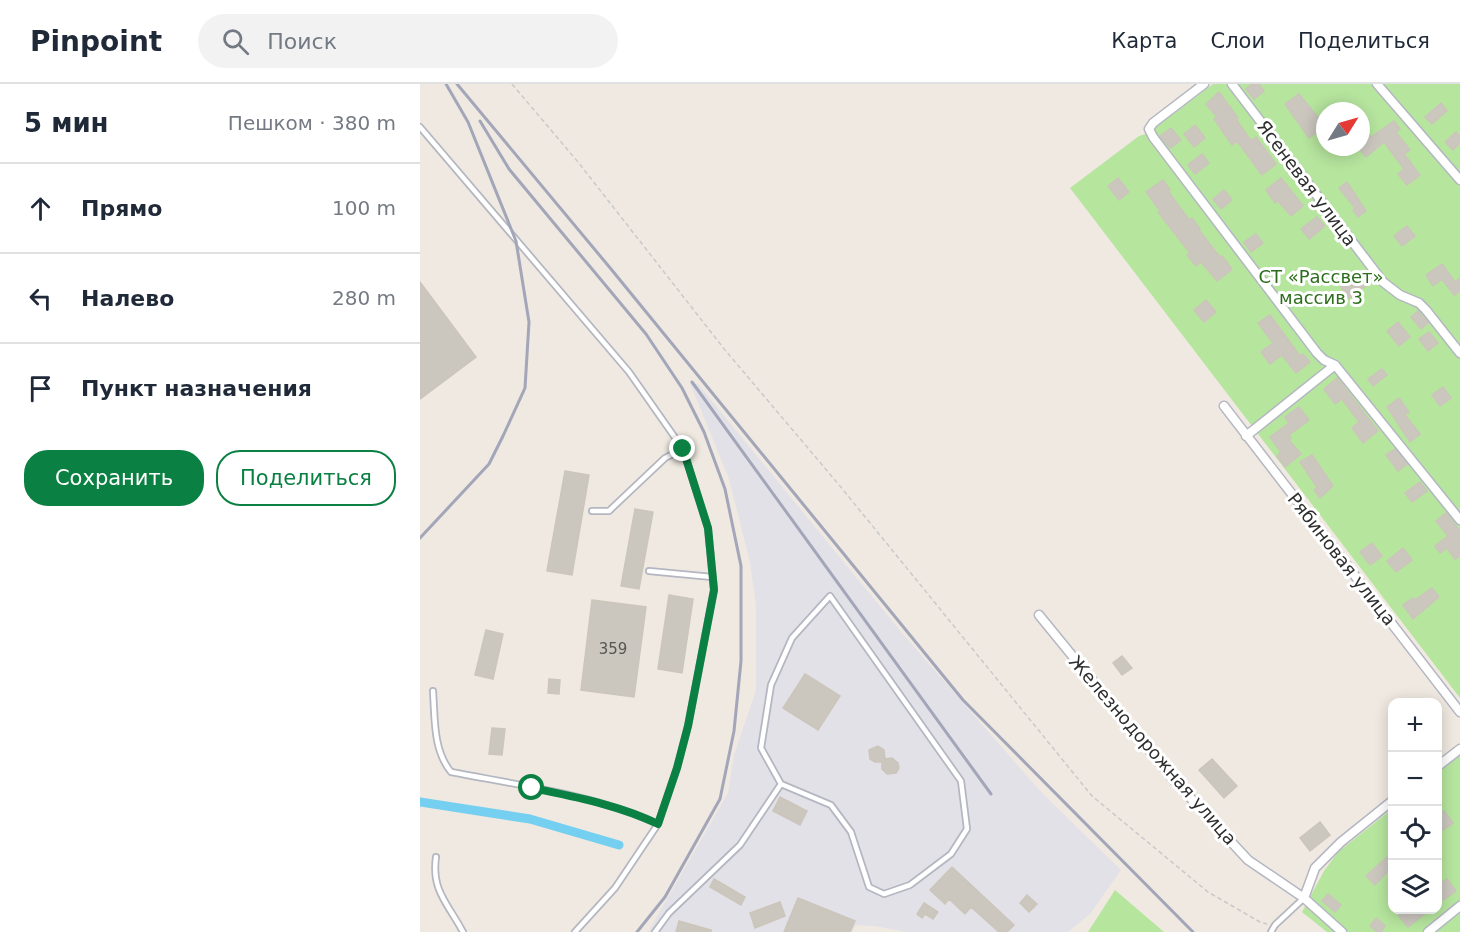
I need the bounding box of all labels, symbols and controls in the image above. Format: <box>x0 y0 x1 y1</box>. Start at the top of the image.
search box <box>198 14 618 68</box>
text: Pinpoint <box>30 25 162 58</box>
icon: search <box>219 25 252 58</box>
text: Поиск <box>267 29 337 54</box>
text: Карта <box>1111 29 1177 53</box>
text: Слои <box>1210 29 1265 53</box>
text: Поделиться <box>1298 29 1430 53</box>
north arrow <box>1316 102 1370 156</box>
text: 5 мин <box>24 108 109 138</box>
text: Пешком · 380 m <box>228 111 396 135</box>
street label: Ясеневая улица <box>1253 116 1361 250</box>
icon: ahead <box>24 192 57 225</box>
text: Прямо <box>81 196 162 221</box>
text: 100 m <box>332 196 396 220</box>
park label: СТ «Рассвет» массив 3 <box>1258 266 1384 308</box>
icon: left <box>24 282 57 315</box>
text: Налево <box>81 286 174 311</box>
text: 280 m <box>332 286 396 310</box>
icon: arrive <box>24 372 57 405</box>
text: Пункт назначения <box>81 376 312 401</box>
route end <box>669 435 695 461</box>
button: Сохранить <box>24 450 204 506</box>
button: Поделиться <box>216 450 396 506</box>
street label: Рябиновая улица <box>1284 488 1400 630</box>
house number: 359 <box>599 640 627 658</box>
street label: Железнодорожная улица <box>1065 651 1241 849</box>
map controls <box>1388 698 1442 914</box>
button: + <box>1388 698 1442 752</box>
button: − <box>1388 752 1442 806</box>
route start <box>518 774 544 800</box>
button: locate <box>1388 806 1442 860</box>
button: layers <box>1388 860 1442 914</box>

